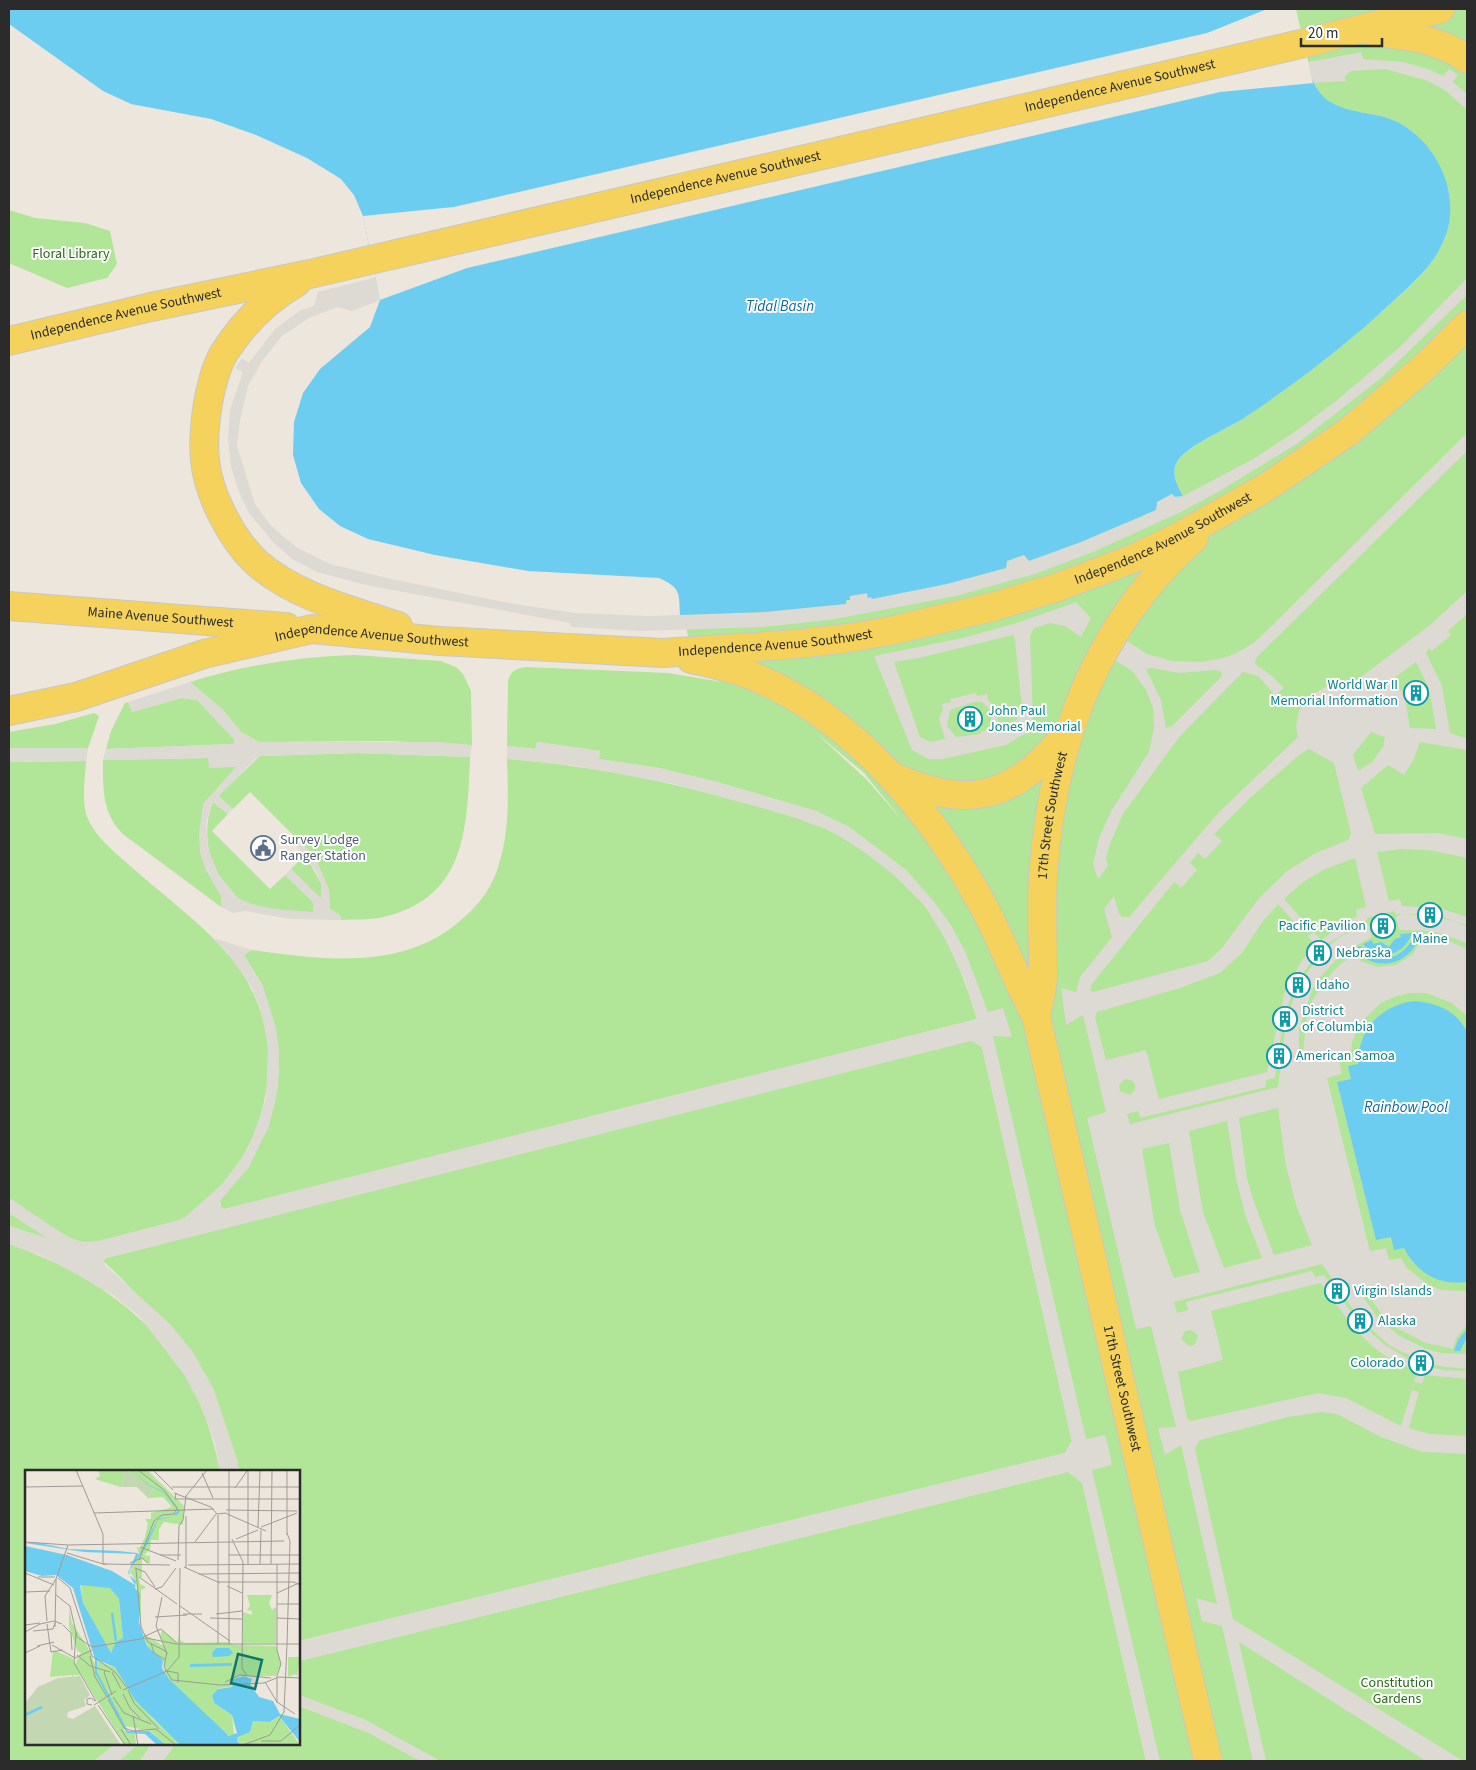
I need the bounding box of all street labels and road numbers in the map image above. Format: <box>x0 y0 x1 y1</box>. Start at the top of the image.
street label: Independence Avenue Southwest <box>1023 54 1218 118</box>
street label: Independence Avenue Southwest <box>628 146 823 209</box>
street label: Independence Avenue Southwest <box>28 283 223 346</box>
street label: Independence Avenue Southwest <box>1072 487 1256 590</box>
street label: Maine Avenue Southwest <box>87 602 235 633</box>
street label: Independence Avenue Southwest <box>273 619 469 653</box>
street label: Independence Avenue Southwest <box>678 624 874 662</box>
street label: 17th Street Southwest <box>1033 749 1073 880</box>
street label: 17th Street Southwest <box>1098 1323 1146 1454</box>

